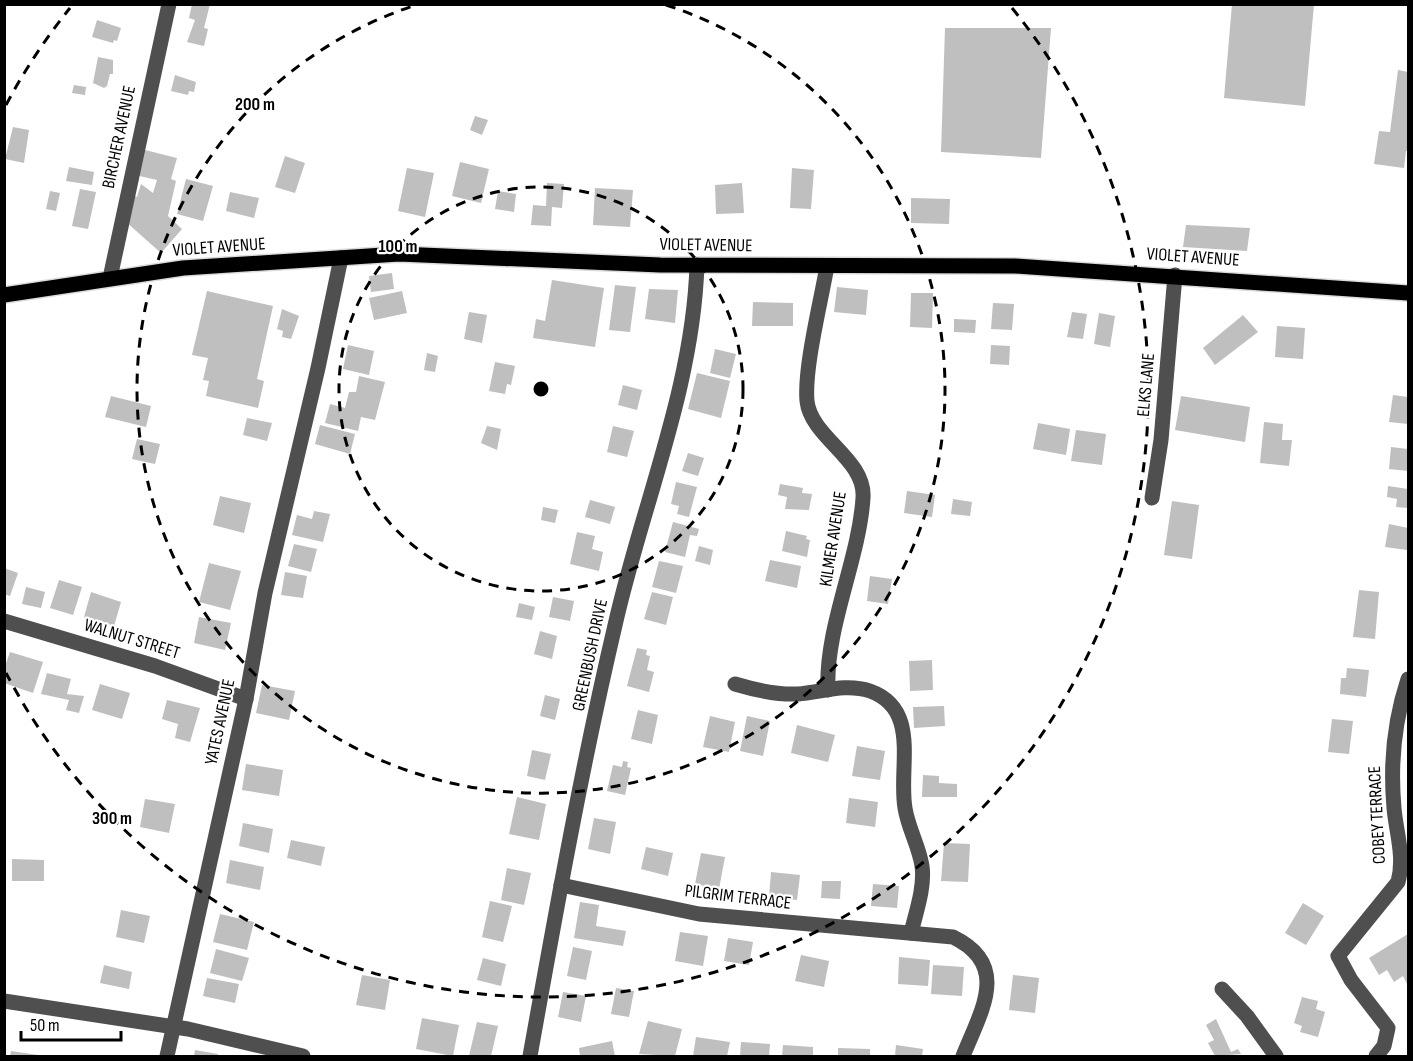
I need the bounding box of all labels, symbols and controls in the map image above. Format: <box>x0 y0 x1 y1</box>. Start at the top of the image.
street label: BIRCHER AVENUE <box>98 84 140 190</box>
text: 200 m <box>235 94 275 115</box>
street label: VIOLET AVENUE <box>172 233 266 261</box>
street label: VIOLET AVENUE <box>659 234 753 256</box>
text: 100 m <box>379 236 418 257</box>
street label: VIOLET AVENUE <box>1146 243 1240 271</box>
street label: ELKS LANE <box>1133 352 1159 418</box>
centre of rings <box>531 379 551 399</box>
street label: KILMER AVENUE <box>815 490 851 588</box>
street label: GREENBUSH DRIVE <box>568 597 612 713</box>
street label: WALNUT STREET <box>81 614 183 664</box>
street label: YATES AVENUE <box>201 677 239 767</box>
street label: COBEY TERRACE <box>1364 765 1390 865</box>
text: 300 m <box>92 808 132 829</box>
street label: PILGRIM TERRACE <box>684 880 792 914</box>
scale bar <box>21 1004 122 1042</box>
text: 50 m <box>30 1015 60 1036</box>

